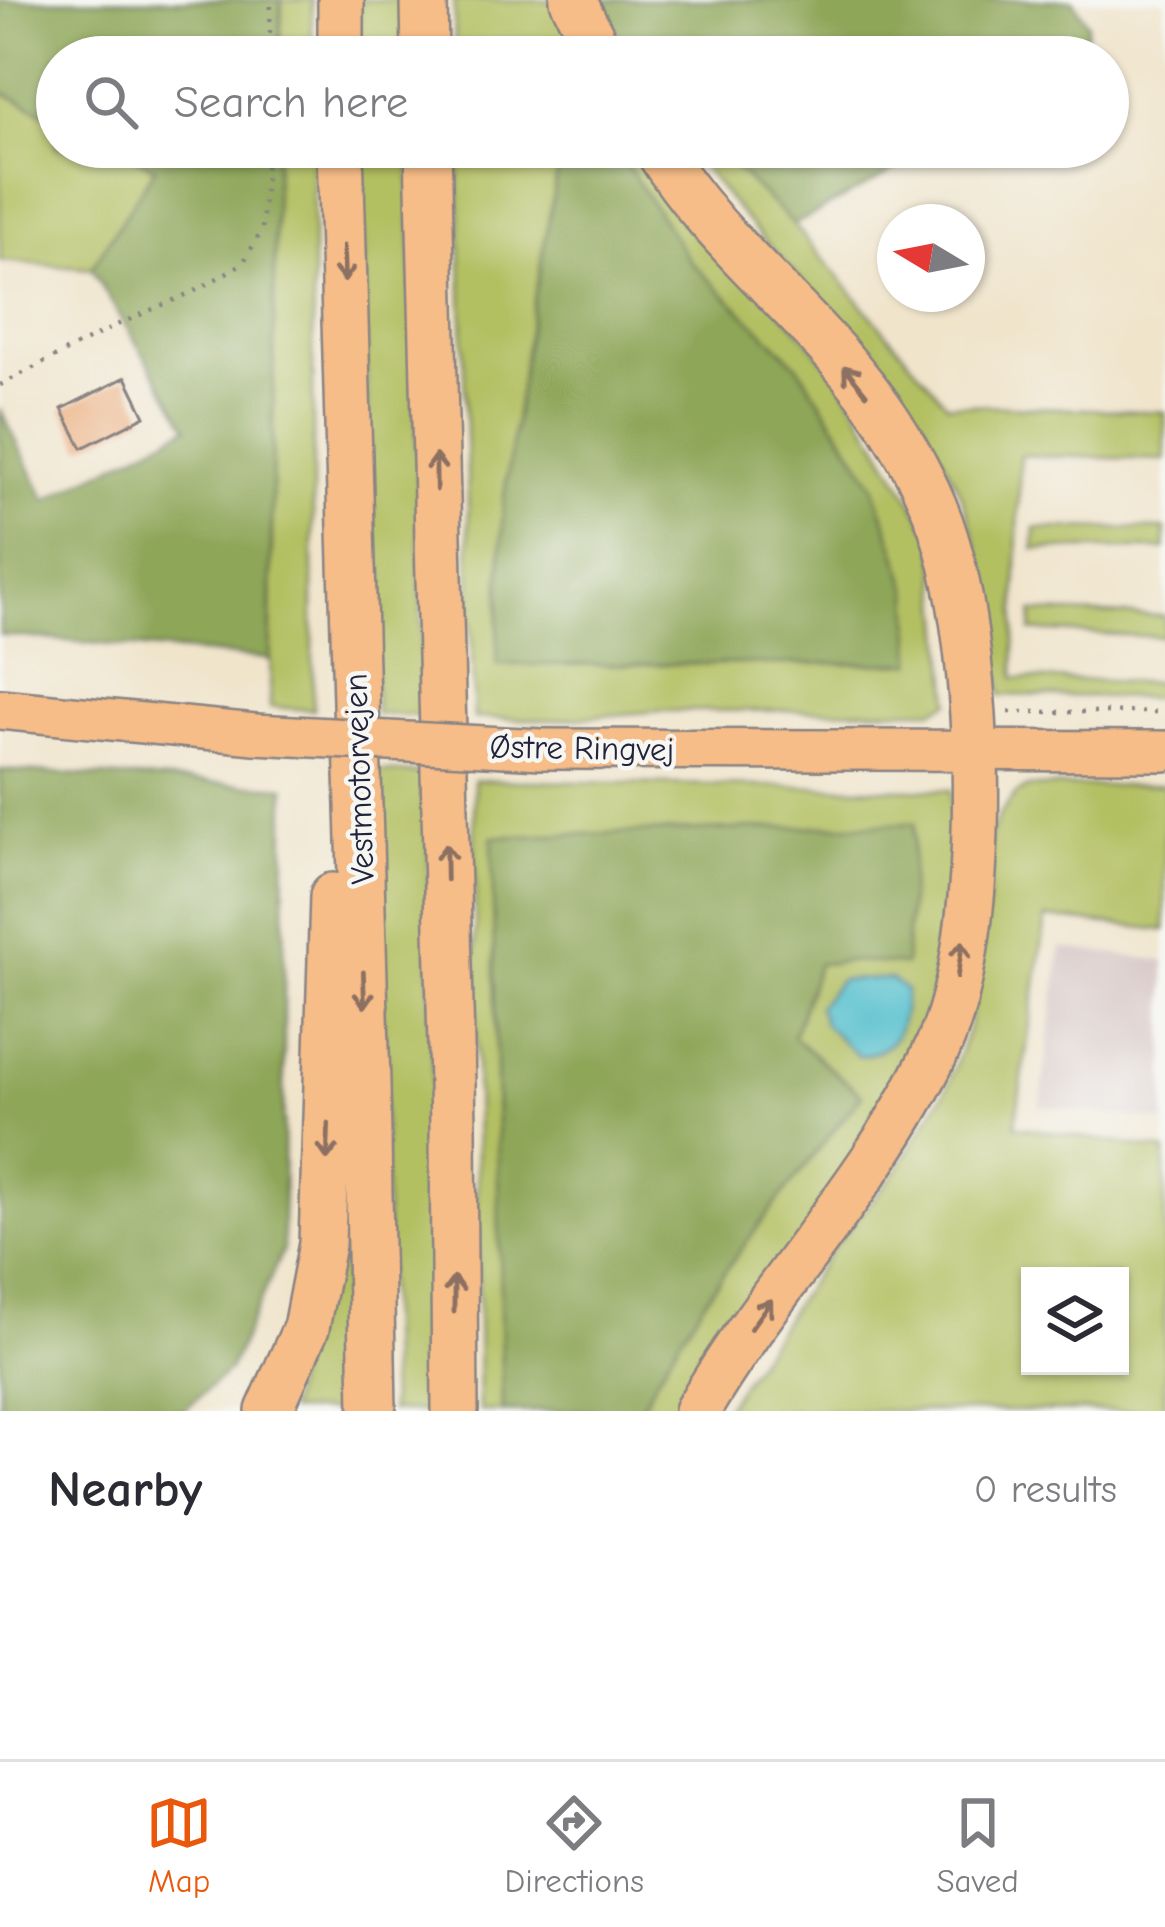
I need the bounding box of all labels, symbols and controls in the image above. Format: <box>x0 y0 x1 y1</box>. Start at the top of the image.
search box <box>36 36 1129 168</box>
icon: search <box>78 69 144 135</box>
text: Search here <box>174 76 408 128</box>
north arrow <box>877 204 985 312</box>
one-way arrow <box>333 244 356 283</box>
one-way arrow <box>841 365 869 396</box>
one-way arrow <box>424 453 447 492</box>
street label: Vestmotorvejen <box>336 673 382 885</box>
street label: Østre Ringvej <box>489 727 675 769</box>
one-way arrow <box>435 843 458 882</box>
one-way arrow <box>950 941 973 980</box>
one-way arrow <box>353 970 376 1009</box>
one-way arrow <box>317 1122 340 1161</box>
map controls <box>1021 1267 1129 1375</box>
button: layers <box>1021 1267 1129 1375</box>
one-way arrow <box>443 1275 465 1314</box>
one-way arrow <box>748 1298 773 1331</box>
text: Nearby <box>48 1460 202 1519</box>
text: 0 results <box>974 1467 1117 1512</box>
tab: Map <box>146 1790 212 1900</box>
tab: Directions <box>505 1790 644 1900</box>
tab: Saved <box>936 1790 1019 1900</box>

